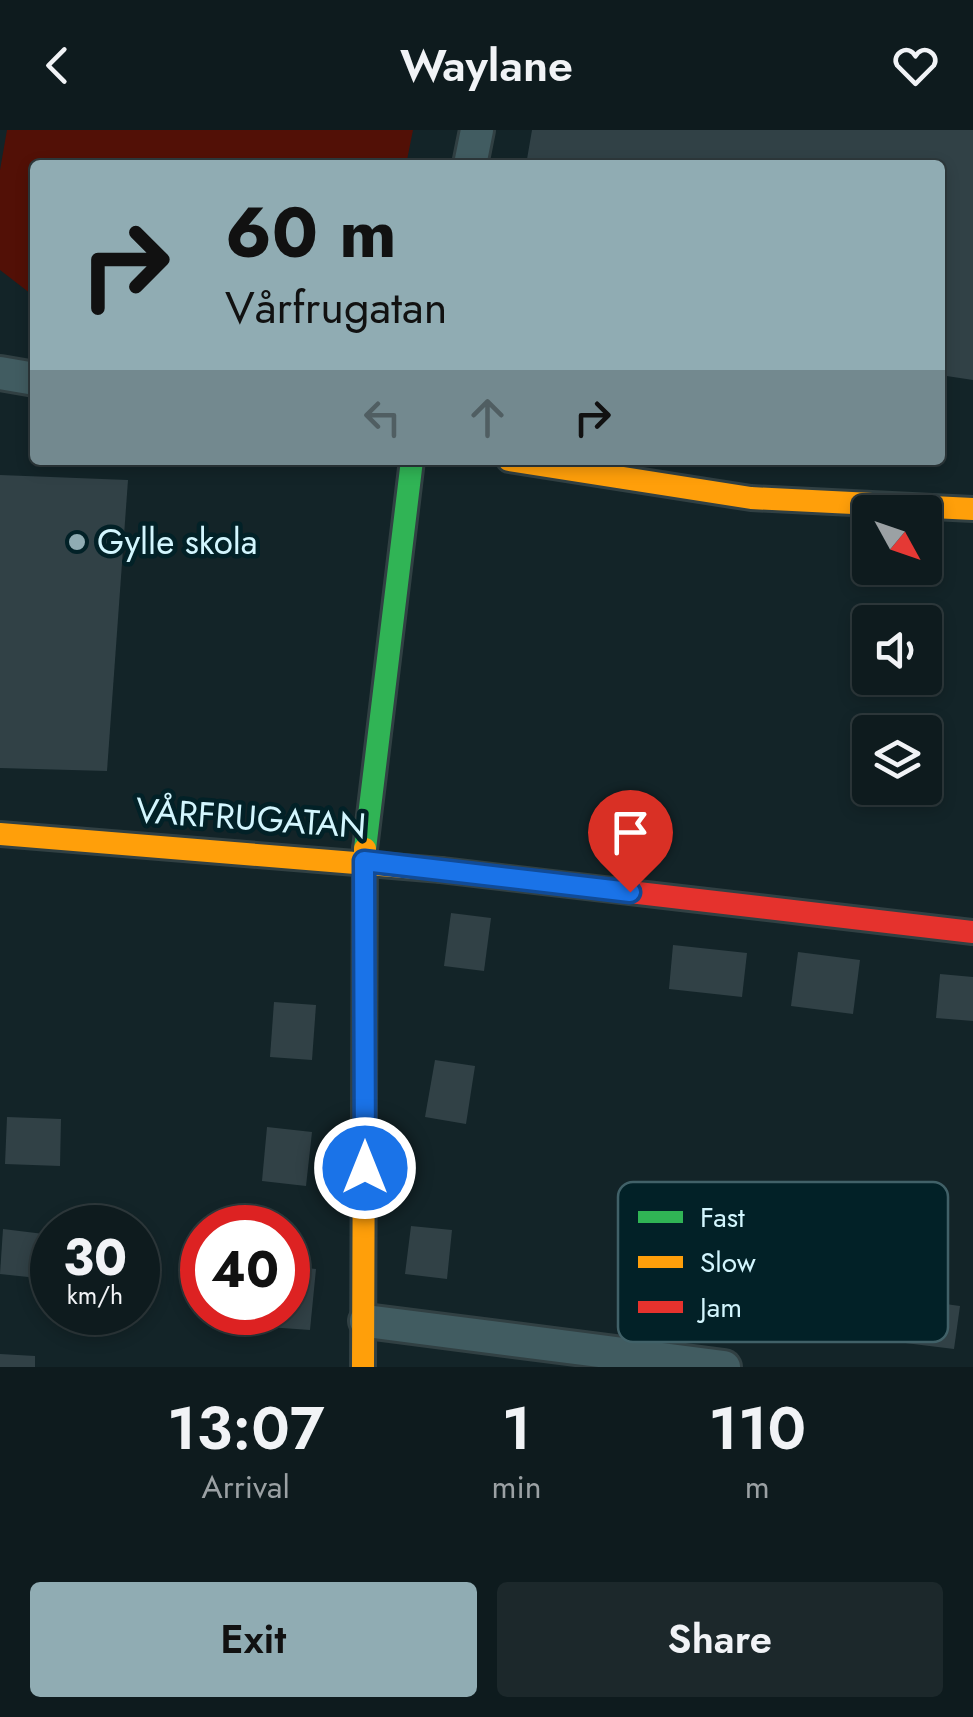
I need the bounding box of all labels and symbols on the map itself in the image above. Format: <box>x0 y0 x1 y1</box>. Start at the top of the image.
north arrow <box>852 495 942 585</box>
place label: Gylle skola <box>97 517 258 567</box>
marker: Gylle skola <box>66 531 88 553</box>
street label: VÅRFRUGATAN <box>134 785 368 851</box>
pin <box>588 790 673 893</box>
position arrow <box>313 1116 417 1220</box>
legend <box>618 1182 948 1342</box>
text: Fast <box>700 1197 745 1238</box>
speed limit sign: 40 <box>180 1205 310 1335</box>
text: Slow <box>700 1242 756 1283</box>
text: Jam <box>696 1287 742 1328</box>

